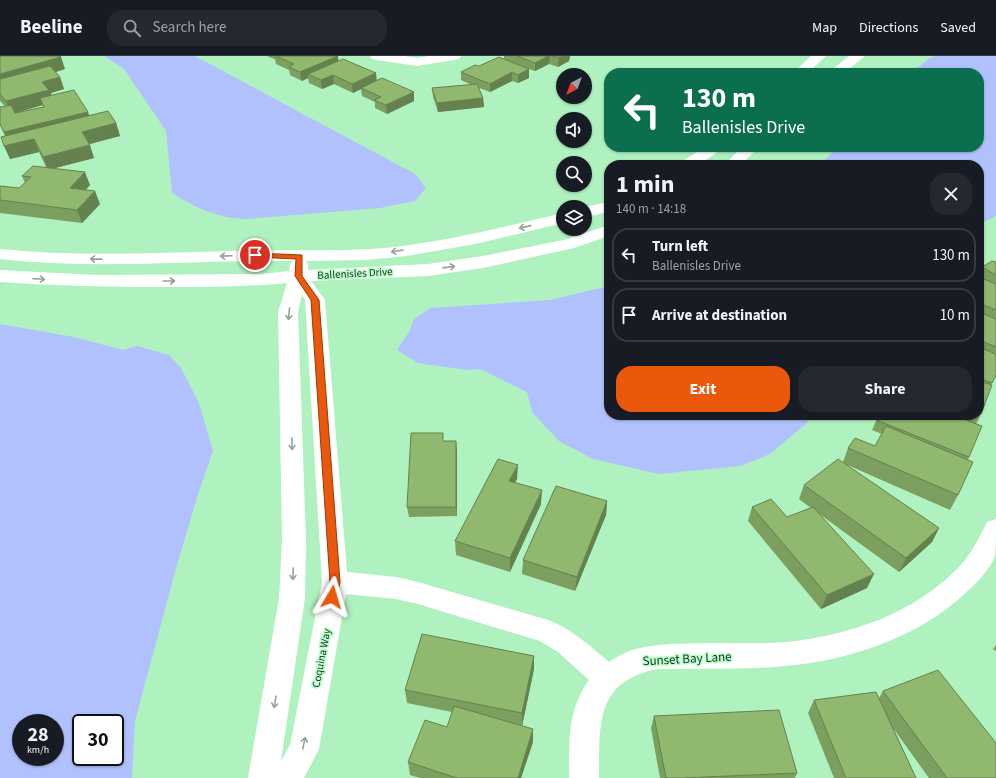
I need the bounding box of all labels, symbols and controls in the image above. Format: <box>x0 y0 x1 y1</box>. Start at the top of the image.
search box <box>107 10 387 46</box>
text: Beeline <box>20 14 83 41</box>
icon: search <box>121 17 143 39</box>
text: Search here <box>153 17 227 38</box>
text: Map <box>812 18 837 38</box>
text: Directions <box>859 18 918 38</box>
text: Saved <box>940 18 976 38</box>
north arrow <box>556 68 592 104</box>
map controls <box>556 68 592 236</box>
text: 130 m <box>682 78 756 118</box>
icon: left <box>616 84 668 136</box>
button: sound <box>556 112 592 148</box>
text: Ballenisles Drive <box>682 115 805 140</box>
button: search <box>556 156 592 192</box>
text: 1 min <box>616 167 674 202</box>
button: close <box>930 173 972 215</box>
button: layers <box>556 200 592 236</box>
text: 140 m · 14:18 <box>616 200 686 218</box>
one-way arrow <box>519 224 532 232</box>
text: Turn left <box>652 236 708 257</box>
pin <box>238 238 272 272</box>
icon: arrive <box>244 244 266 266</box>
icon: left <box>618 244 640 266</box>
text: 130 m <box>932 245 970 266</box>
one-way arrow <box>391 247 404 255</box>
one-way arrow <box>220 252 233 260</box>
one-way arrow <box>90 255 103 263</box>
text: Ballenisles Drive <box>652 257 741 275</box>
one-way arrow <box>442 263 455 271</box>
street label: Ballenisles Drive <box>317 264 394 283</box>
one-way arrow <box>32 275 45 283</box>
one-way arrow <box>162 277 175 285</box>
icon: arrive <box>618 304 640 326</box>
text: Arrive at destination <box>652 305 787 326</box>
text: 10 m <box>940 305 970 326</box>
one-way arrow <box>285 307 293 320</box>
button: Exit <box>616 366 790 412</box>
button: Share <box>798 366 972 412</box>
one-way arrow <box>288 437 296 450</box>
one-way arrow <box>289 567 297 580</box>
position arrow <box>311 576 353 618</box>
street label: Coquina Way <box>308 627 335 689</box>
street label: Sunset Bay Lane <box>642 648 732 670</box>
one-way arrow <box>270 695 278 708</box>
speed limit sign: 30 <box>72 714 124 766</box>
text: 28 <box>27 721 49 749</box>
one-way arrow <box>301 737 309 750</box>
text: km/h <box>27 743 49 757</box>

